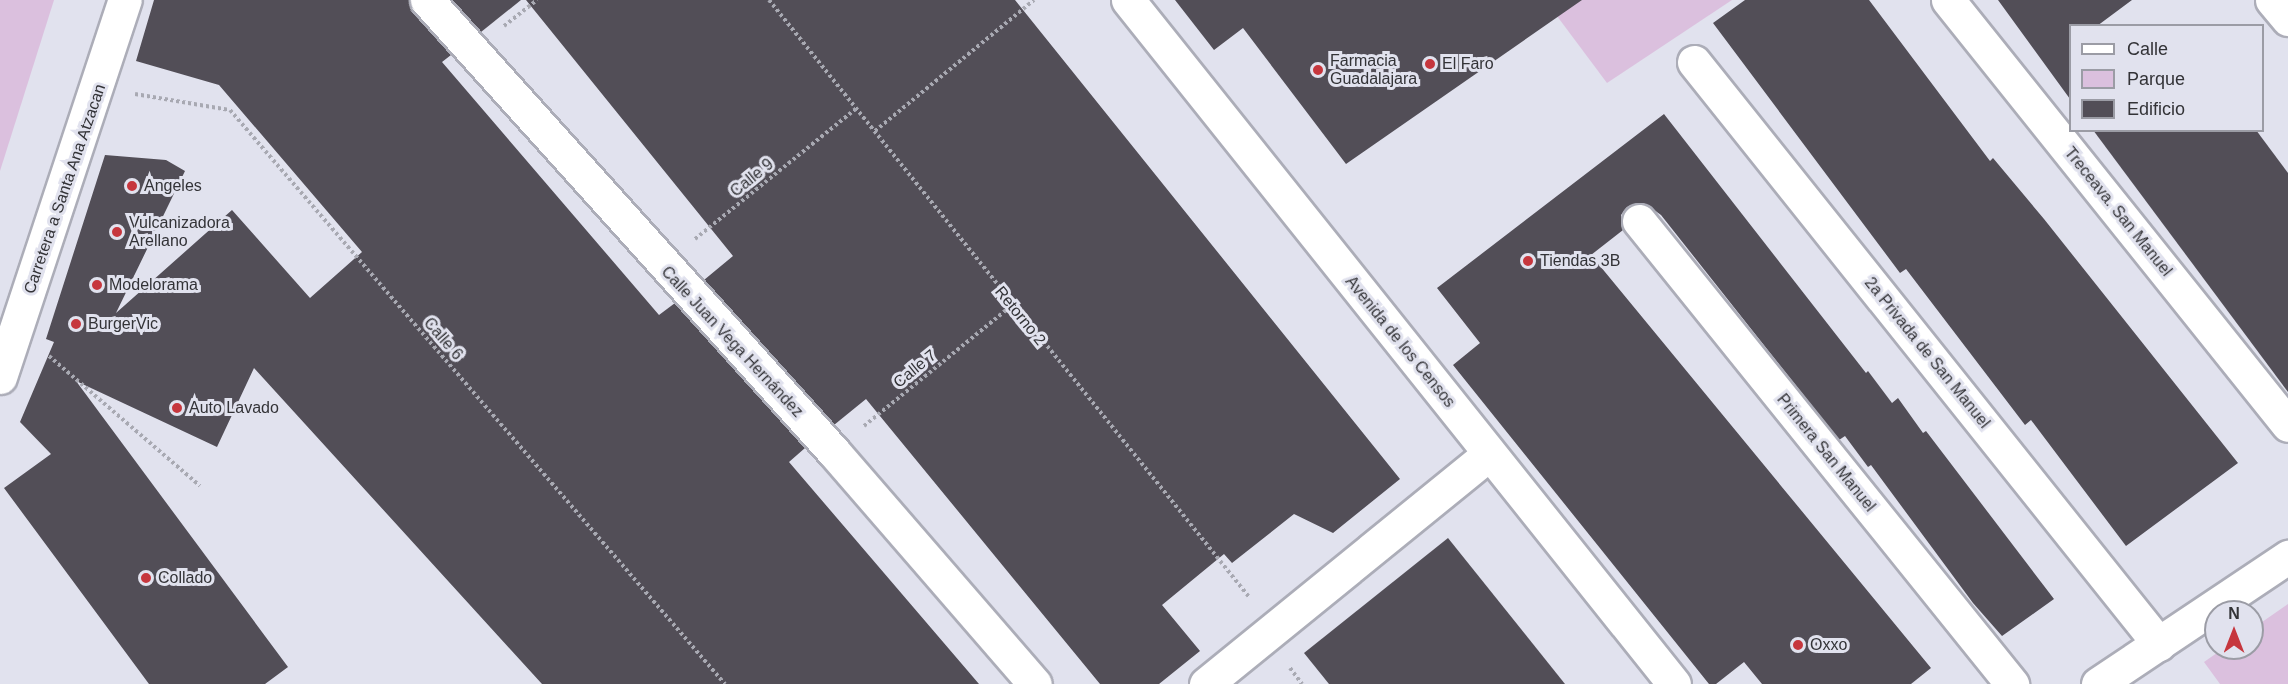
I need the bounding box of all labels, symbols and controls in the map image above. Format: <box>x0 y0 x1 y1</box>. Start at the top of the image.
legend <box>2069 24 2264 132</box>
text: Calle <box>2127 39 2168 59</box>
place label: Farmacia Guadalajara <box>1330 51 1417 89</box>
place label: El Faro <box>1442 54 1494 74</box>
marker: El Faro <box>1423 57 1437 71</box>
marker: Farmacia Guadalajara <box>1311 63 1325 77</box>
text: Parque <box>2127 69 2185 89</box>
street label: Carretera a Santa Ana Atzacan <box>20 81 110 297</box>
text: Edificio <box>2127 99 2185 119</box>
street label: Treceava. San Manuel <box>2060 144 2176 280</box>
street label: Calle 9 <box>727 155 777 201</box>
place label: Angeles <box>144 176 202 196</box>
marker: Angeles <box>125 179 139 193</box>
place label: Vulcanizadora Arellano <box>129 213 230 251</box>
marker: Vulcanizadora Arellano <box>110 225 124 239</box>
place label: Tiendas 3B <box>1540 251 1620 271</box>
marker: Tiendas 3B <box>1521 254 1535 268</box>
street label: Calle Juan Vega Hernández <box>657 263 807 421</box>
street label: Avenida de los Censos <box>1341 272 1459 412</box>
street label: 2a Privada de San Manuel <box>1860 274 1994 432</box>
place label: Modelorama <box>109 275 198 295</box>
marker: Modelorama <box>90 278 104 292</box>
street label: Retorno 2 <box>990 283 1050 349</box>
place label: BurgerVic <box>88 314 158 334</box>
street label: Calle 6 <box>419 314 467 364</box>
marker: BurgerVic <box>69 317 83 331</box>
street label: Calle 7 <box>890 346 940 392</box>
street label: Primera San Manuel <box>1773 390 1879 516</box>
place label: Auto Lavado <box>189 398 279 418</box>
marker: Auto Lavado <box>170 401 184 415</box>
place label: Collado <box>158 568 212 588</box>
marker: Collado <box>139 571 153 585</box>
north arrow <box>2204 600 2264 660</box>
text: N <box>2228 605 2240 622</box>
place label: Oxxo <box>1810 635 1847 655</box>
marker: Oxxo <box>1791 638 1805 652</box>

